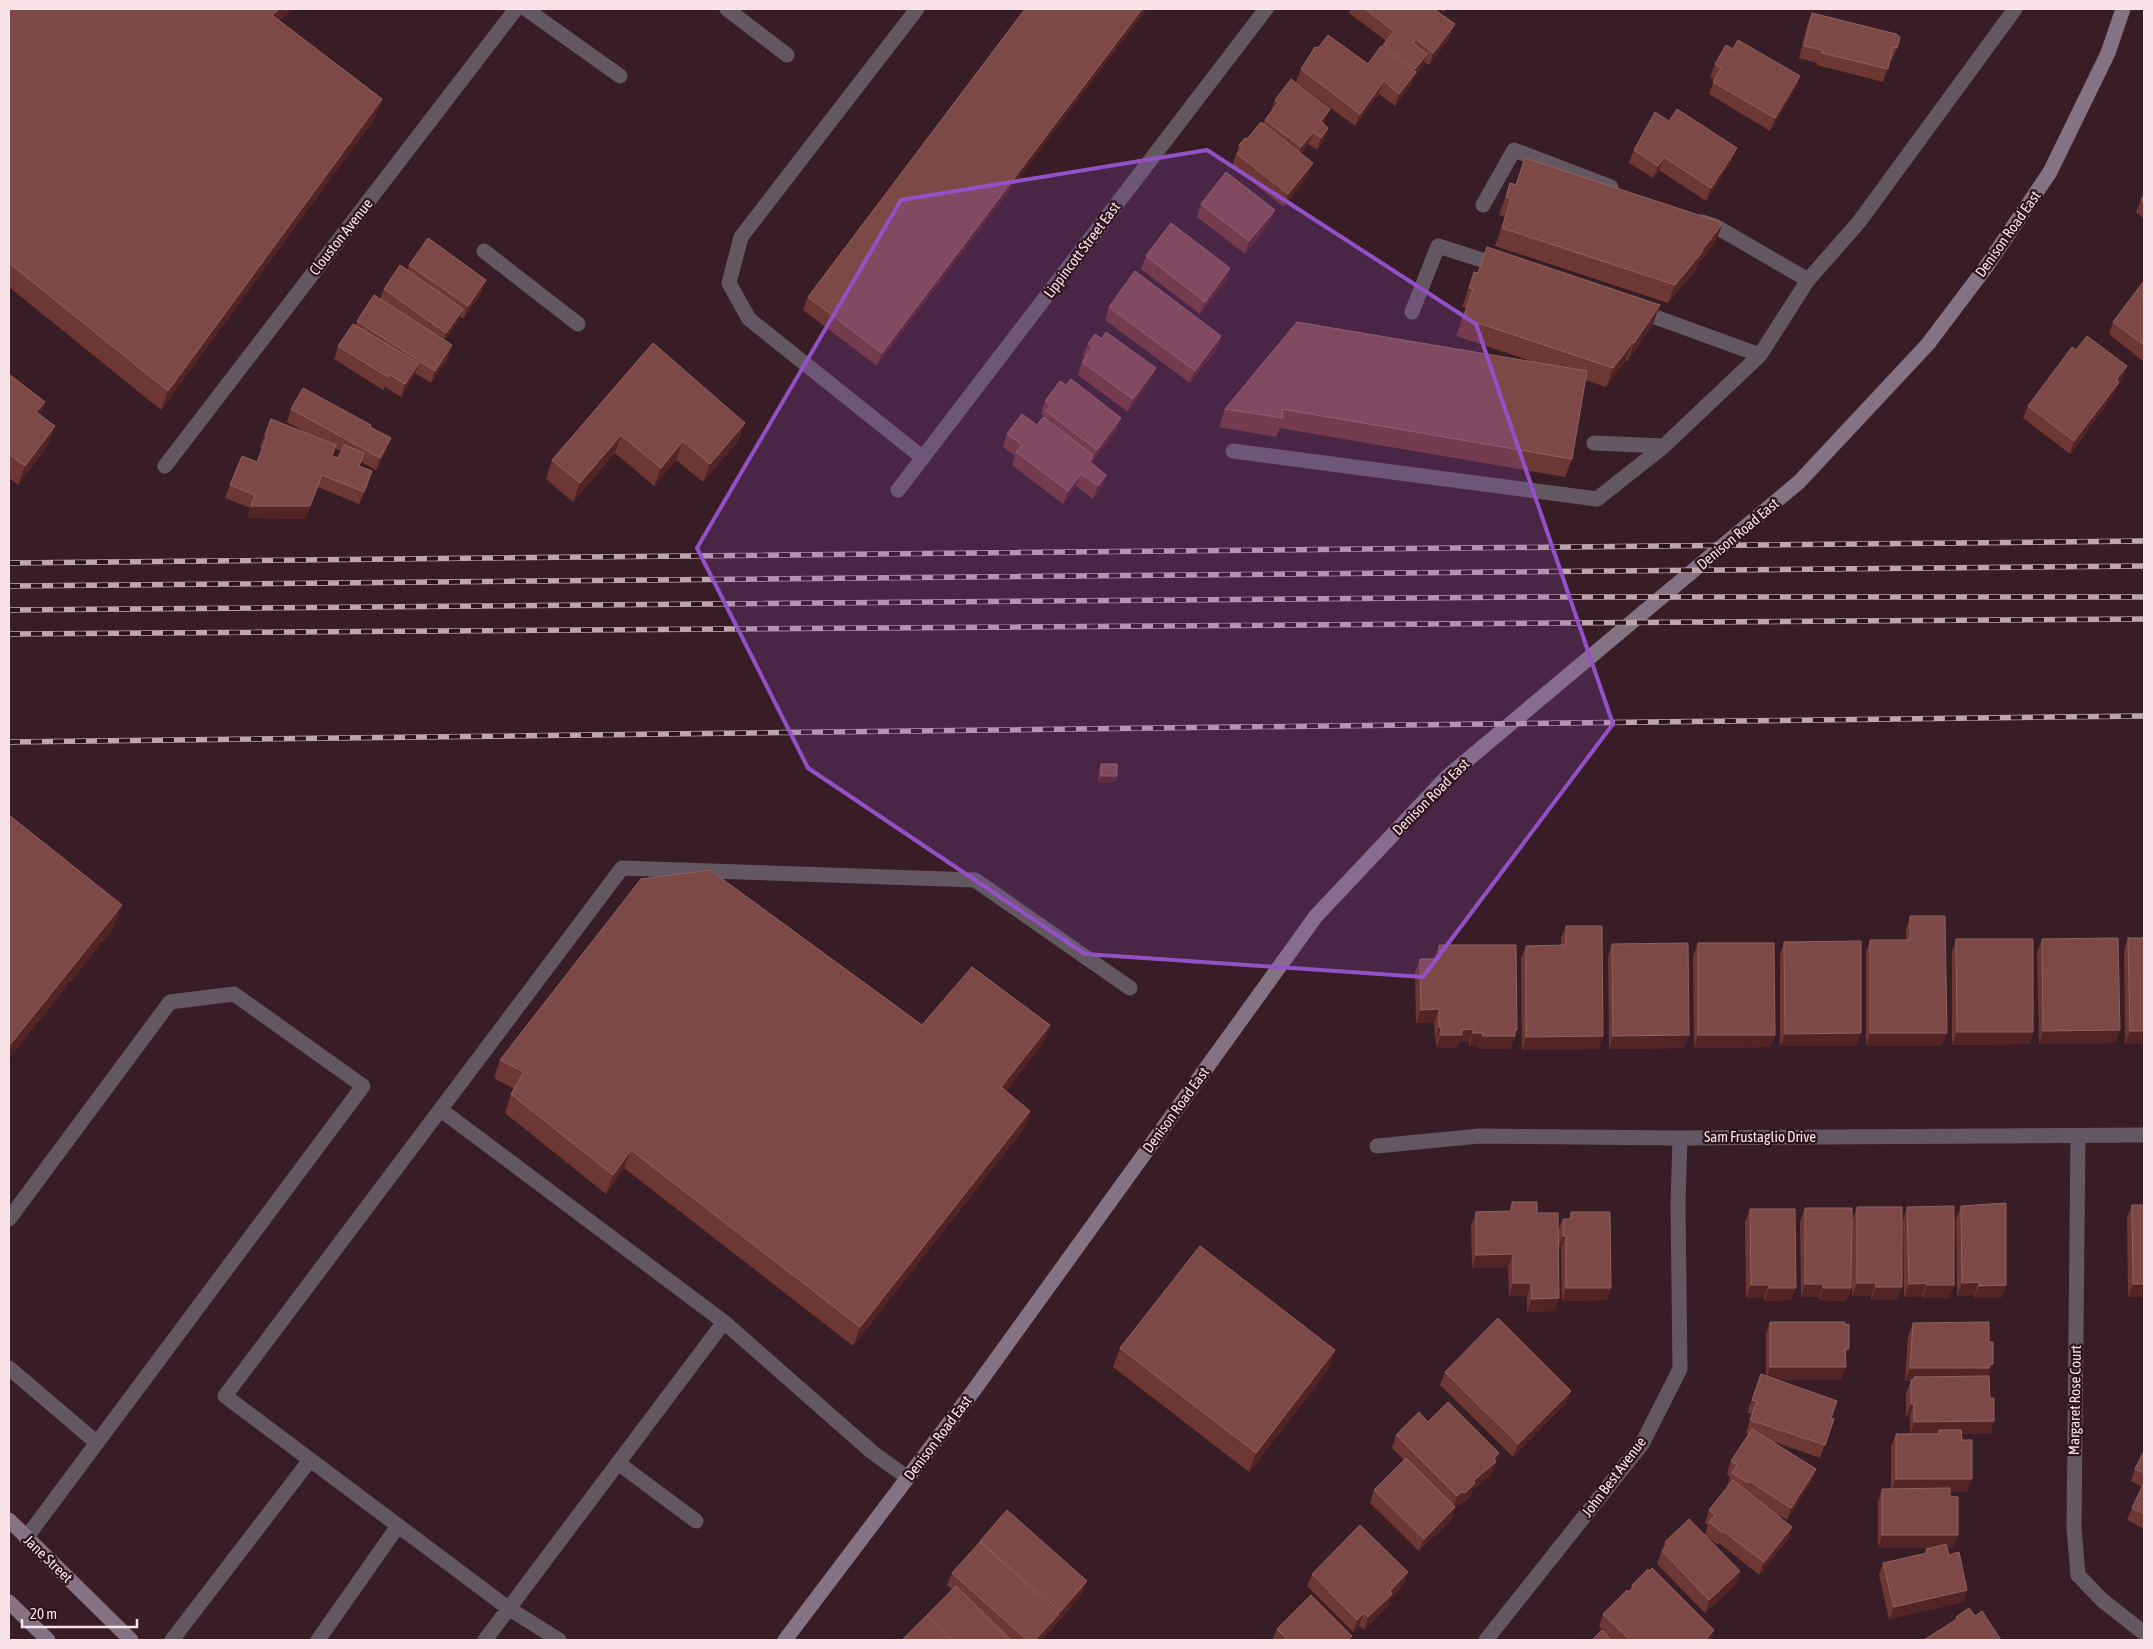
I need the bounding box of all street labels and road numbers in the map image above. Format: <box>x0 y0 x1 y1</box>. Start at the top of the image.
street label: Denison Road East <box>1972 187 2044 280</box>
street label: Clouston Avenue <box>306 195 376 278</box>
street label: Lippincott Street East <box>1040 198 1123 301</box>
street label: Denison Road East <box>1693 495 1782 573</box>
street label: Denison Road East <box>1389 755 1472 838</box>
street label: Denison Road East <box>1139 1064 1212 1156</box>
street label: Sam Frustaglio Drive <box>1704 1128 1816 1145</box>
street label: Margaret Rose Court <box>2065 1345 2084 1455</box>
street label: Denison Road East <box>900 1392 975 1483</box>
street label: John Best Avenue <box>1578 1433 1649 1520</box>
street label: Jane Street <box>21 1531 76 1586</box>

